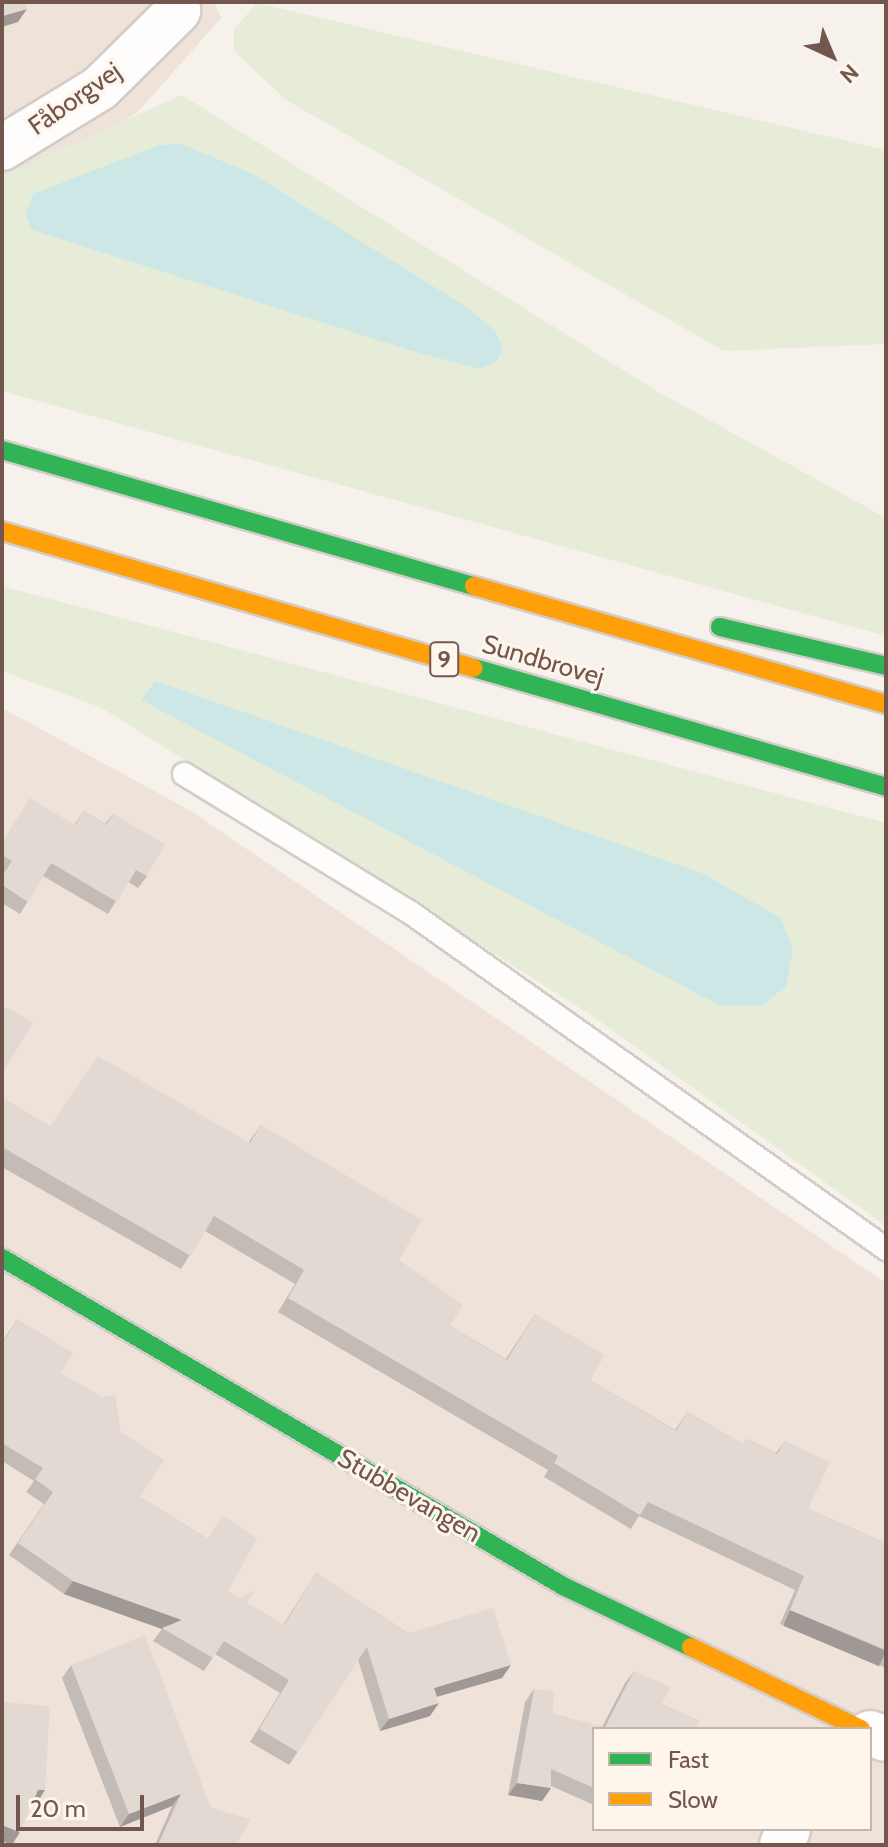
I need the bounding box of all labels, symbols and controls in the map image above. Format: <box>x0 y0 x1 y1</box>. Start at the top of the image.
north arrow <box>792 16 872 96</box>
street label: Fåborgvej <box>23 56 127 142</box>
text: N <box>834 59 864 89</box>
street label: Sundbrovej <box>478 629 608 693</box>
road number: 9 <box>428 639 460 679</box>
street label: Stubbevangen <box>332 1443 486 1549</box>
legend <box>592 1727 872 1831</box>
text: Fast <box>668 1745 709 1774</box>
scale bar <box>20 1779 148 1829</box>
text: Slow <box>668 1785 718 1814</box>
text: 20 m <box>30 1794 86 1823</box>

